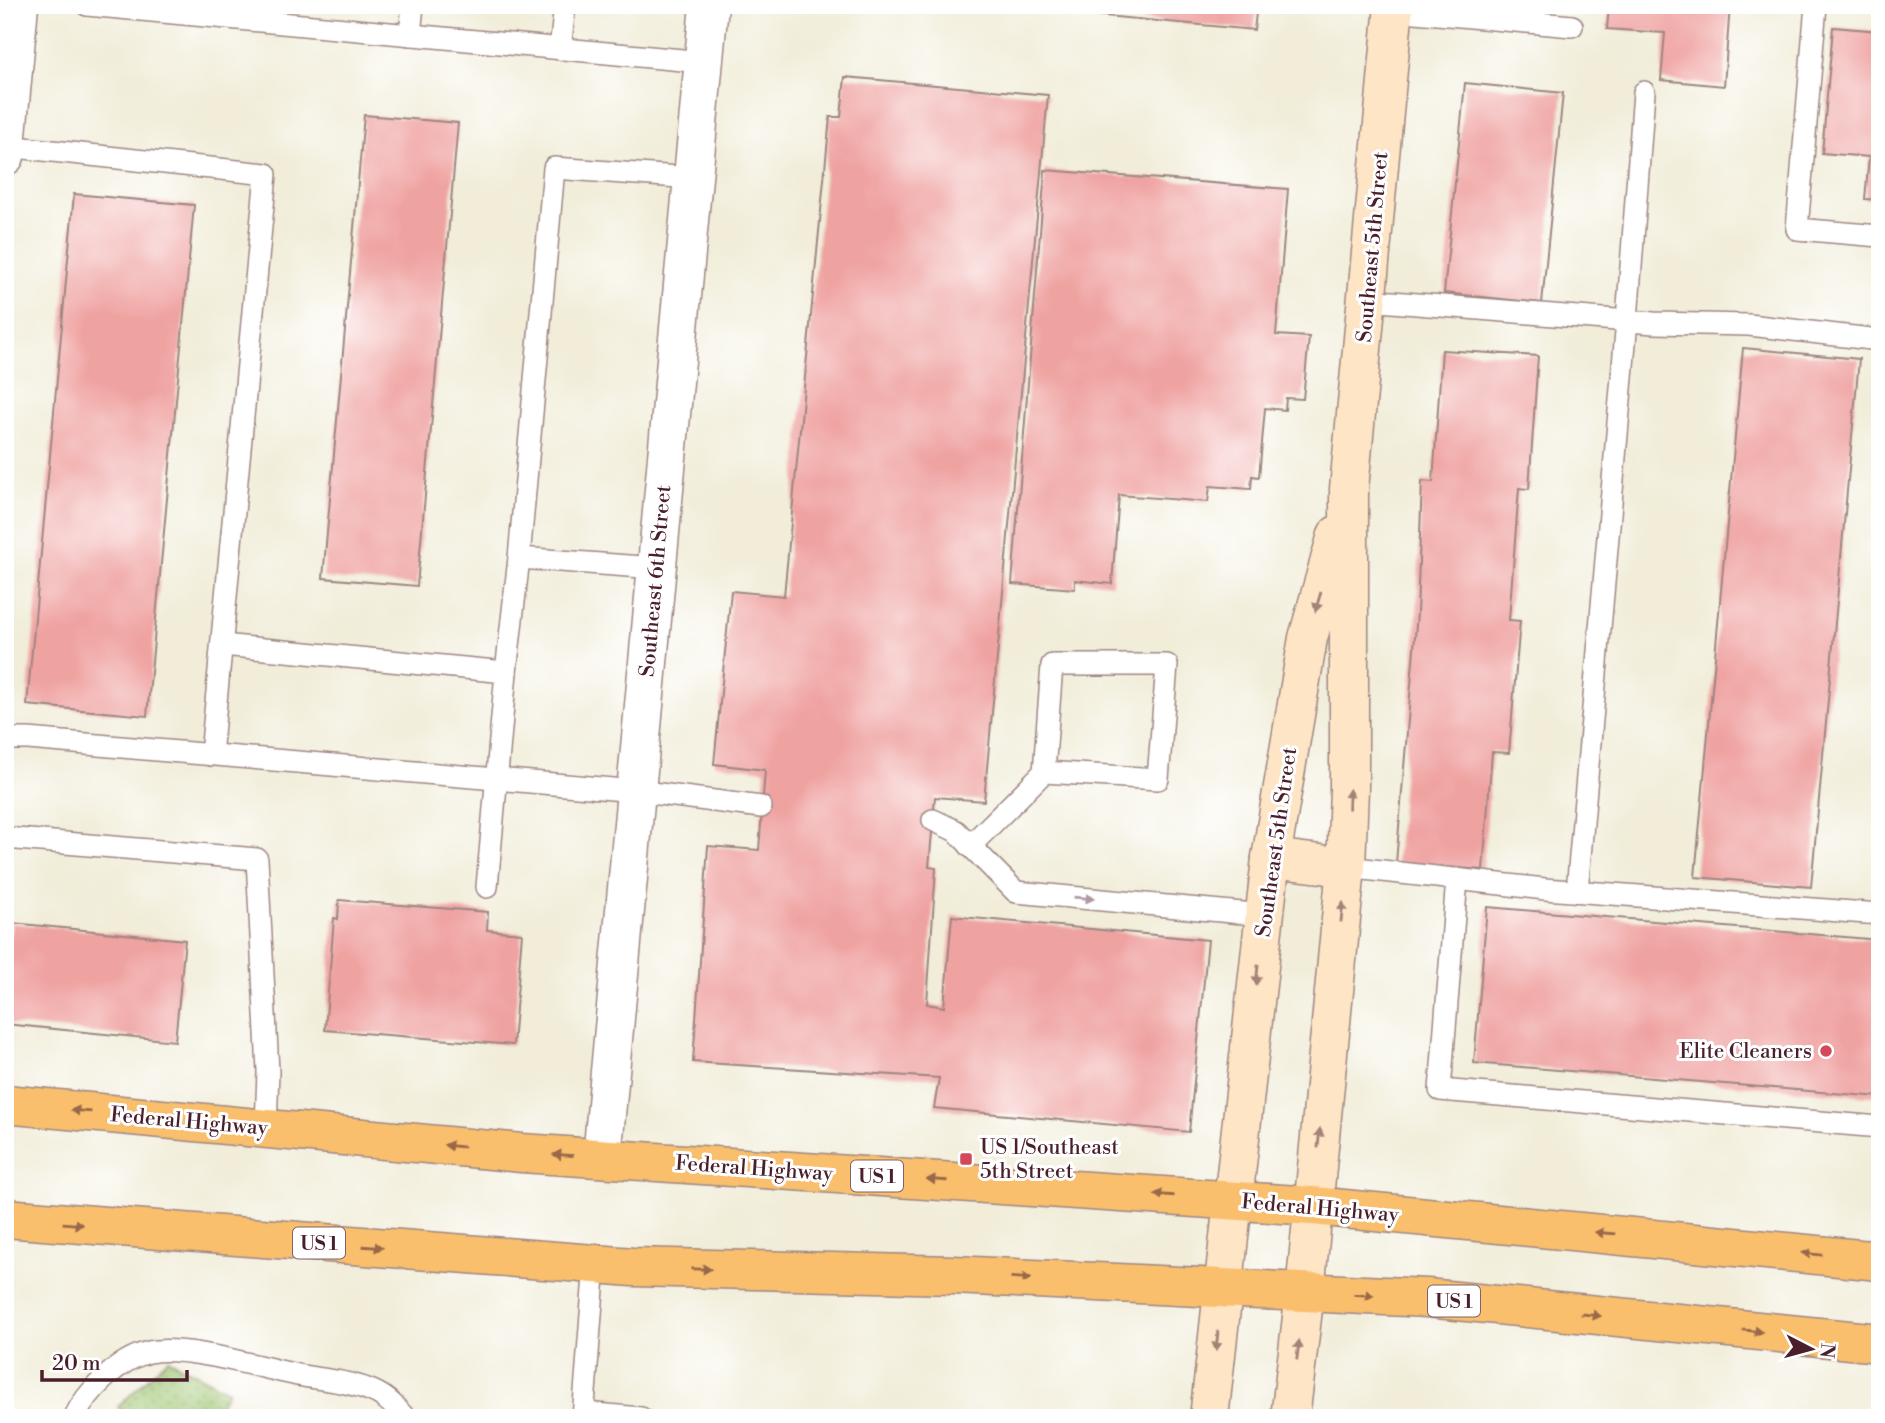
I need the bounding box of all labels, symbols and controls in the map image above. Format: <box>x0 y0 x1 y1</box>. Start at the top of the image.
street label: Southeast 5th Street <box>1352 150 1394 344</box>
street label: Southeast 6th Street <box>635 483 677 678</box>
one-way arrow <box>1312 591 1323 613</box>
street label: Southeast 5th Street <box>1251 745 1303 939</box>
one-way arrow <box>1343 788 1354 810</box>
one-way arrow <box>1073 893 1095 904</box>
one-way arrow <box>1336 901 1347 923</box>
one-way arrow <box>1252 964 1263 986</box>
place label: Elite Cleaners <box>1679 1039 1812 1065</box>
marker: Elite Cleaners <box>1818 1043 1834 1059</box>
street label: Federal Highway <box>109 1102 270 1142</box>
one-way arrow <box>70 1105 92 1116</box>
one-way arrow <box>1314 1127 1325 1149</box>
place label: US 1/Southeast 5th Street <box>980 1135 1119 1185</box>
one-way arrow <box>443 1141 465 1152</box>
one-way arrow <box>552 1150 574 1161</box>
street label: Federal Highway <box>674 1151 834 1188</box>
marker: US 1/Southeast 5th Street <box>958 1151 974 1167</box>
road number: US 1 <box>851 1160 903 1192</box>
one-way arrow <box>925 1174 947 1185</box>
street label: Federal Highway <box>1240 1189 1401 1229</box>
one-way arrow <box>1152 1190 1174 1201</box>
one-way arrow <box>62 1219 84 1230</box>
road number: US 1 <box>293 1228 345 1259</box>
one-way arrow <box>1594 1228 1616 1239</box>
one-way arrow <box>363 1242 385 1253</box>
one-way arrow <box>1801 1248 1823 1259</box>
one-way arrow <box>690 1263 712 1274</box>
one-way arrow <box>1010 1273 1032 1284</box>
road number: US 1 <box>1428 1286 1480 1316</box>
one-way arrow <box>1353 1290 1375 1301</box>
one-way arrow <box>1580 1310 1602 1321</box>
north arrow <box>1776 1314 1846 1384</box>
one-way arrow <box>1742 1326 1764 1337</box>
one-way arrow <box>1211 1330 1222 1352</box>
scale bar <box>42 1339 187 1383</box>
one-way arrow <box>1293 1339 1304 1361</box>
text: N <box>1814 1342 1840 1359</box>
text: 20 m <box>52 1351 101 1377</box>

